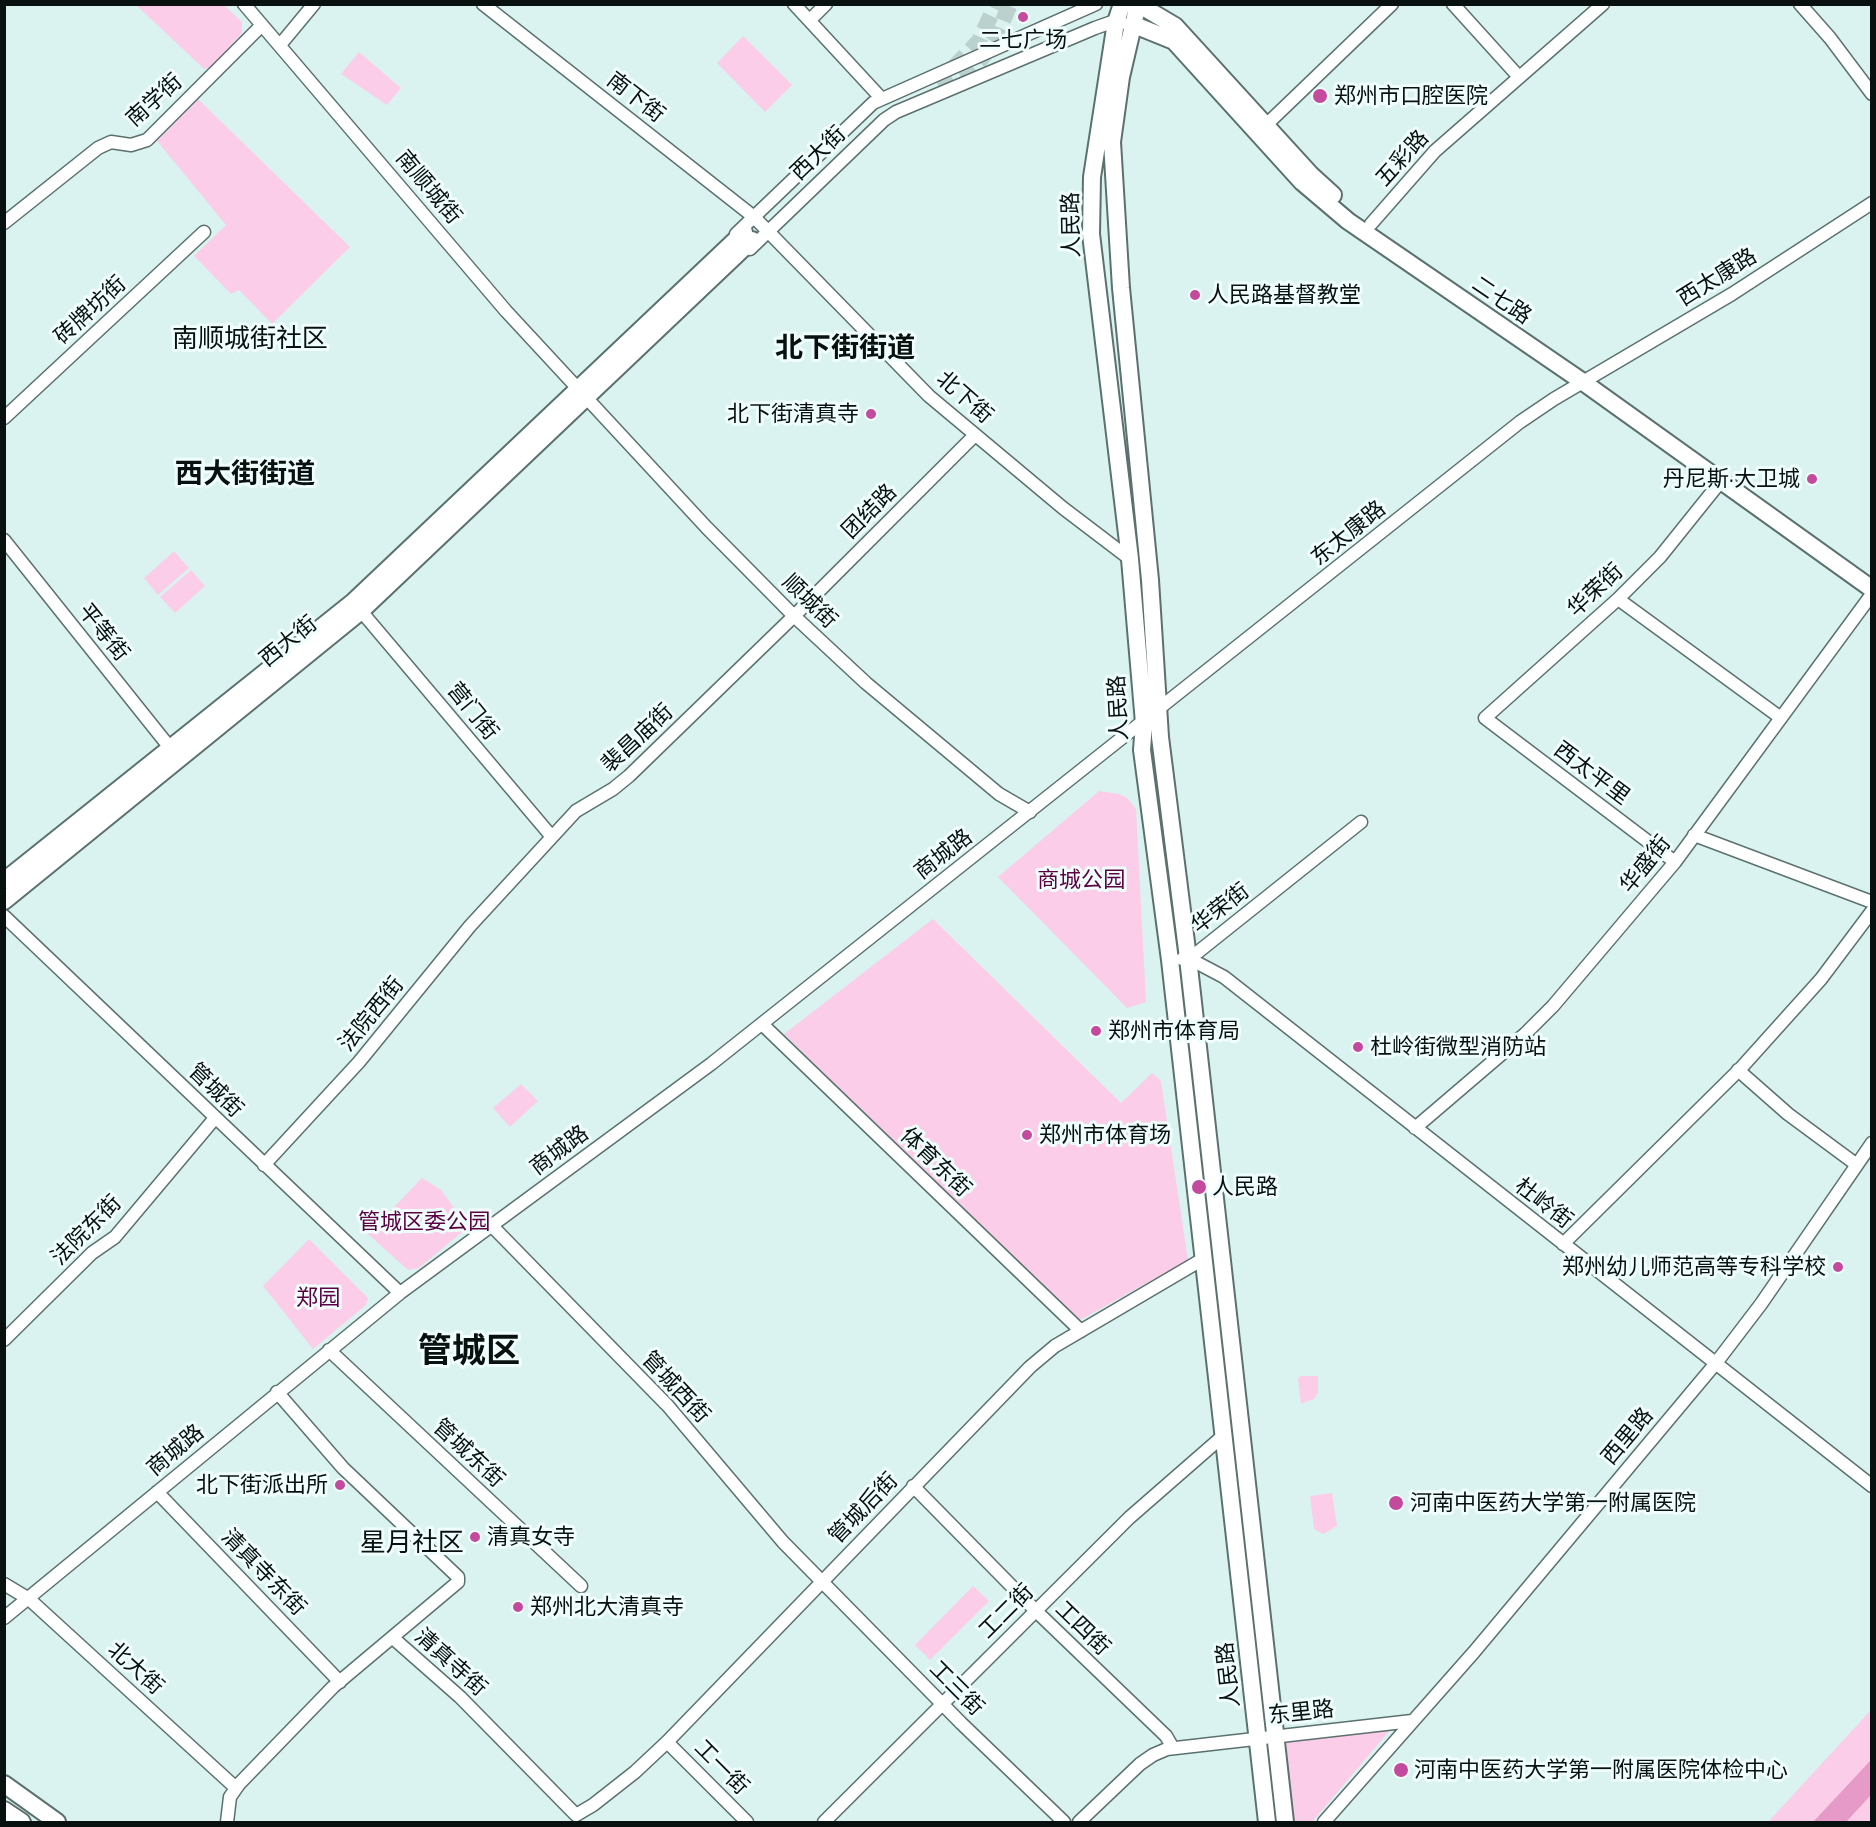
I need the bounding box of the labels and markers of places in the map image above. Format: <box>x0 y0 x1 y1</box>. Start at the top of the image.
marker: 二七广场 <box>1016 10 1030 24</box>
place label: 二七广场 <box>979 27 1067 53</box>
place label: 郑州市口腔医院 <box>1334 83 1488 109</box>
marker: 郑州市口腔医院 <box>1311 87 1329 105</box>
place label: 人民路基督教堂 <box>1207 282 1361 308</box>
marker: 人民路基督教堂 <box>1188 288 1202 302</box>
place label: 北下街清真寺 <box>727 401 859 427</box>
marker: 北下街清真寺 <box>864 407 878 421</box>
place label: 丹尼斯·大卫城 <box>1663 466 1800 492</box>
marker: 丹尼斯·大卫城 <box>1805 472 1819 486</box>
place label: 郑州市体育局 <box>1108 1018 1240 1044</box>
marker: 郑州市体育局 <box>1089 1024 1103 1038</box>
place label: 杜岭街微型消防站 <box>1370 1034 1546 1060</box>
marker: 杜岭街微型消防站 <box>1351 1040 1365 1054</box>
place label: 郑州市体育场 <box>1039 1122 1171 1148</box>
marker: 郑州市体育场 <box>1020 1128 1034 1142</box>
place label: 人民路 <box>1212 1174 1278 1200</box>
marker: 人民路 <box>1190 1178 1208 1196</box>
place label: 郑州幼儿师范高等专科学校 <box>1562 1254 1826 1280</box>
marker: 郑州幼儿师范高等专科学校 <box>1831 1260 1845 1274</box>
place label: 北下街派出所 <box>196 1472 328 1498</box>
marker: 北下街派出所 <box>333 1478 347 1492</box>
place label: 河南中医药大学第一附属医院 <box>1410 1490 1696 1516</box>
marker: 河南中医药大学第一附属医院 <box>1387 1494 1405 1512</box>
place label: 清真女寺 <box>487 1524 575 1550</box>
marker: 清真女寺 <box>468 1530 482 1544</box>
place label: 郑州北大清真寺 <box>530 1594 684 1620</box>
marker: 郑州北大清真寺 <box>511 1600 525 1614</box>
place label: 河南中医药大学第一附属医院体检中心 <box>1414 1757 1788 1783</box>
marker: 河南中医药大学第一附属医院体检中心 <box>1392 1761 1410 1779</box>

